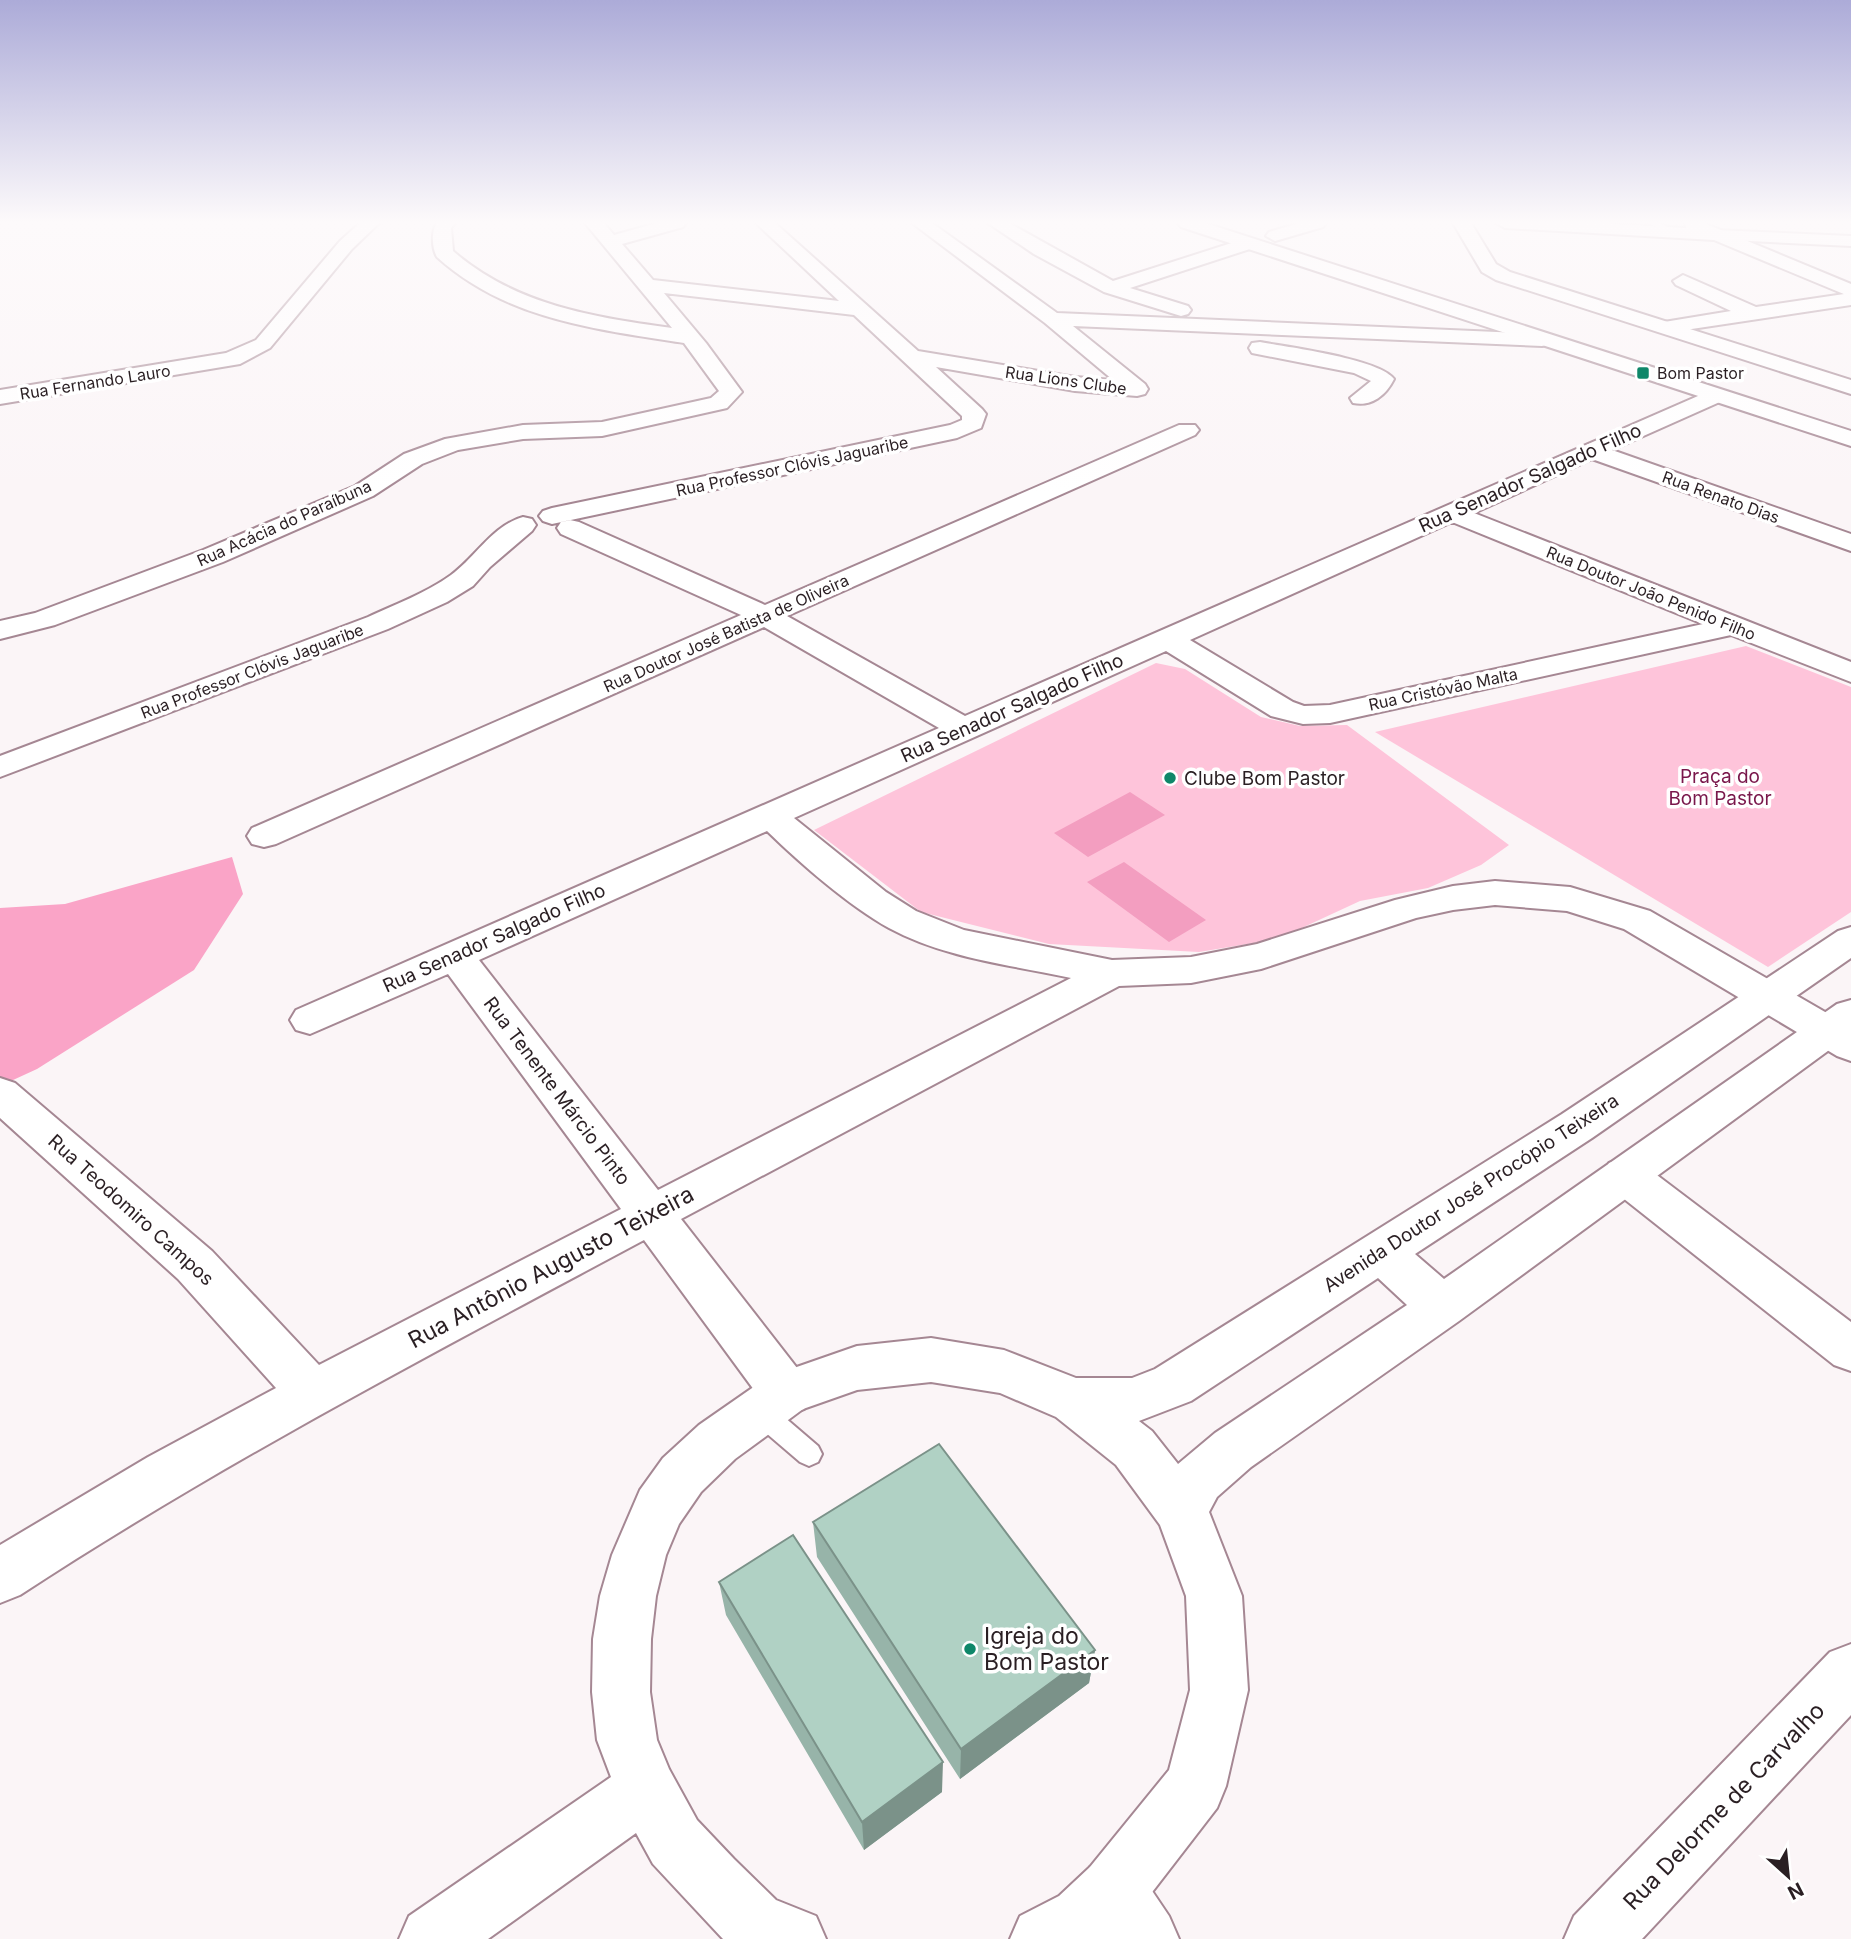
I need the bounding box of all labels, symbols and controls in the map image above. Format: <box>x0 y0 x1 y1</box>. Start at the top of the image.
street label: Rua Fernando Lauro <box>18 360 172 404</box>
street label: Rua Lions Clube <box>1004 362 1128 398</box>
place label: Bom Pastor <box>1657 363 1744 383</box>
marker: Bom Pastor <box>1635 365 1651 381</box>
street label: Rua Senador Salgado Filho <box>1415 418 1645 538</box>
street label: Rua Professor Clóvis Jaguaribe <box>674 432 910 500</box>
street label: Rua Renato Dias <box>1660 467 1782 527</box>
street label: Rua Acácia do Paraíbuna <box>194 475 374 571</box>
street label: Rua Doutor João Penido Filho <box>1543 542 1759 644</box>
street label: Rua Doutor José Batista de Oliveira <box>600 570 852 696</box>
street label: Rua Professor Clóvis Jaguaribe <box>138 619 366 723</box>
street label: Rua Senador Salgado Filho <box>897 648 1127 768</box>
street label: Rua Cristóvão Malta <box>1367 663 1519 715</box>
park label: Praça do Bom Pastor <box>1668 765 1772 810</box>
place label: Clube Bom Pastor <box>1184 767 1345 790</box>
marker: Clube Bom Pastor <box>1162 770 1178 786</box>
street label: Rua Senador Salgado Filho <box>379 878 609 998</box>
street label: Rua Tenente Márcio Pinto <box>479 992 635 1190</box>
street label: Avenida Doutor José Procópio Teixeira <box>1319 1089 1623 1297</box>
street label: Rua Teodomiro Campos <box>43 1130 219 1290</box>
street label: Rua Antônio Augusto Teixeira <box>403 1180 699 1354</box>
place label: Igreja do Bom Pastor <box>984 1622 1109 1676</box>
marker: Igreja do Bom Pastor <box>962 1641 978 1657</box>
street label: Rua Delorme de Carvalho <box>1618 1696 1830 1916</box>
north arrow <box>1753 1841 1823 1911</box>
text: N <box>1784 1877 1807 1904</box>

